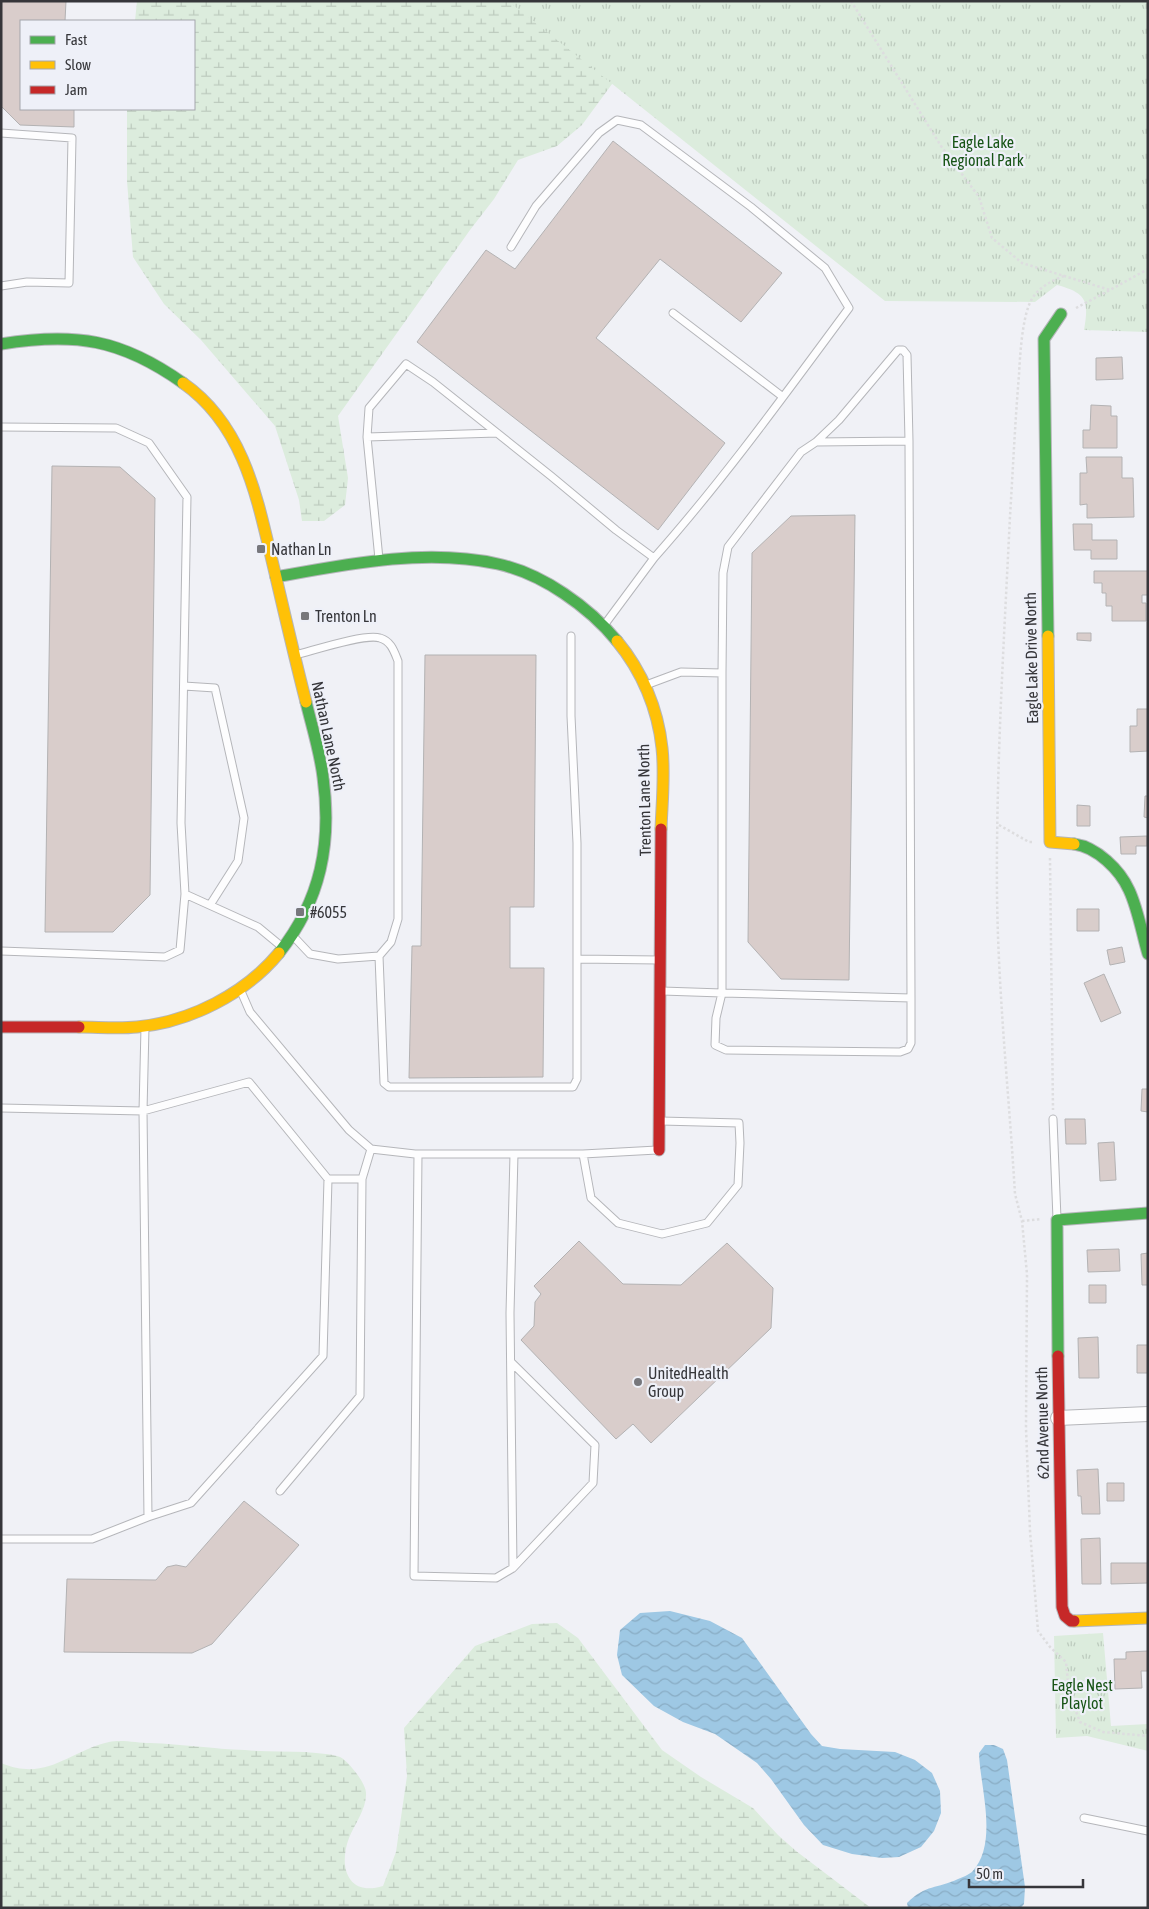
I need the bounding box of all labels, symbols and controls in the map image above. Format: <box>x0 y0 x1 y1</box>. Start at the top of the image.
legend <box>20 20 195 110</box>
text: Fast <box>65 31 87 48</box>
text: Slow <box>65 56 91 73</box>
text: Jam <box>65 81 88 98</box>
park label: Eagle Lake Regional Park <box>942 133 1024 170</box>
place label: Nathan Ln <box>271 540 332 558</box>
marker: Nathan Ln <box>255 543 267 555</box>
street label: Eagle Lake Drive North <box>1021 592 1042 724</box>
place label: Trenton Ln <box>315 607 377 625</box>
marker: Trenton Ln <box>299 610 311 622</box>
street label: Nathan Lane North <box>309 680 349 792</box>
street label: Trenton Lane North <box>634 744 654 856</box>
place label: #6055 <box>310 903 347 921</box>
marker: #6055 <box>294 906 306 918</box>
place label: UnitedHealth Group <box>648 1364 729 1401</box>
street label: 62nd Avenue North <box>1032 1366 1052 1480</box>
marker: UnitedHealth Group <box>632 1376 644 1388</box>
park label: Eagle Nest Playlot <box>1051 1676 1113 1713</box>
scale bar <box>969 1856 1083 1888</box>
text: 50 m <box>976 1865 1003 1882</box>

